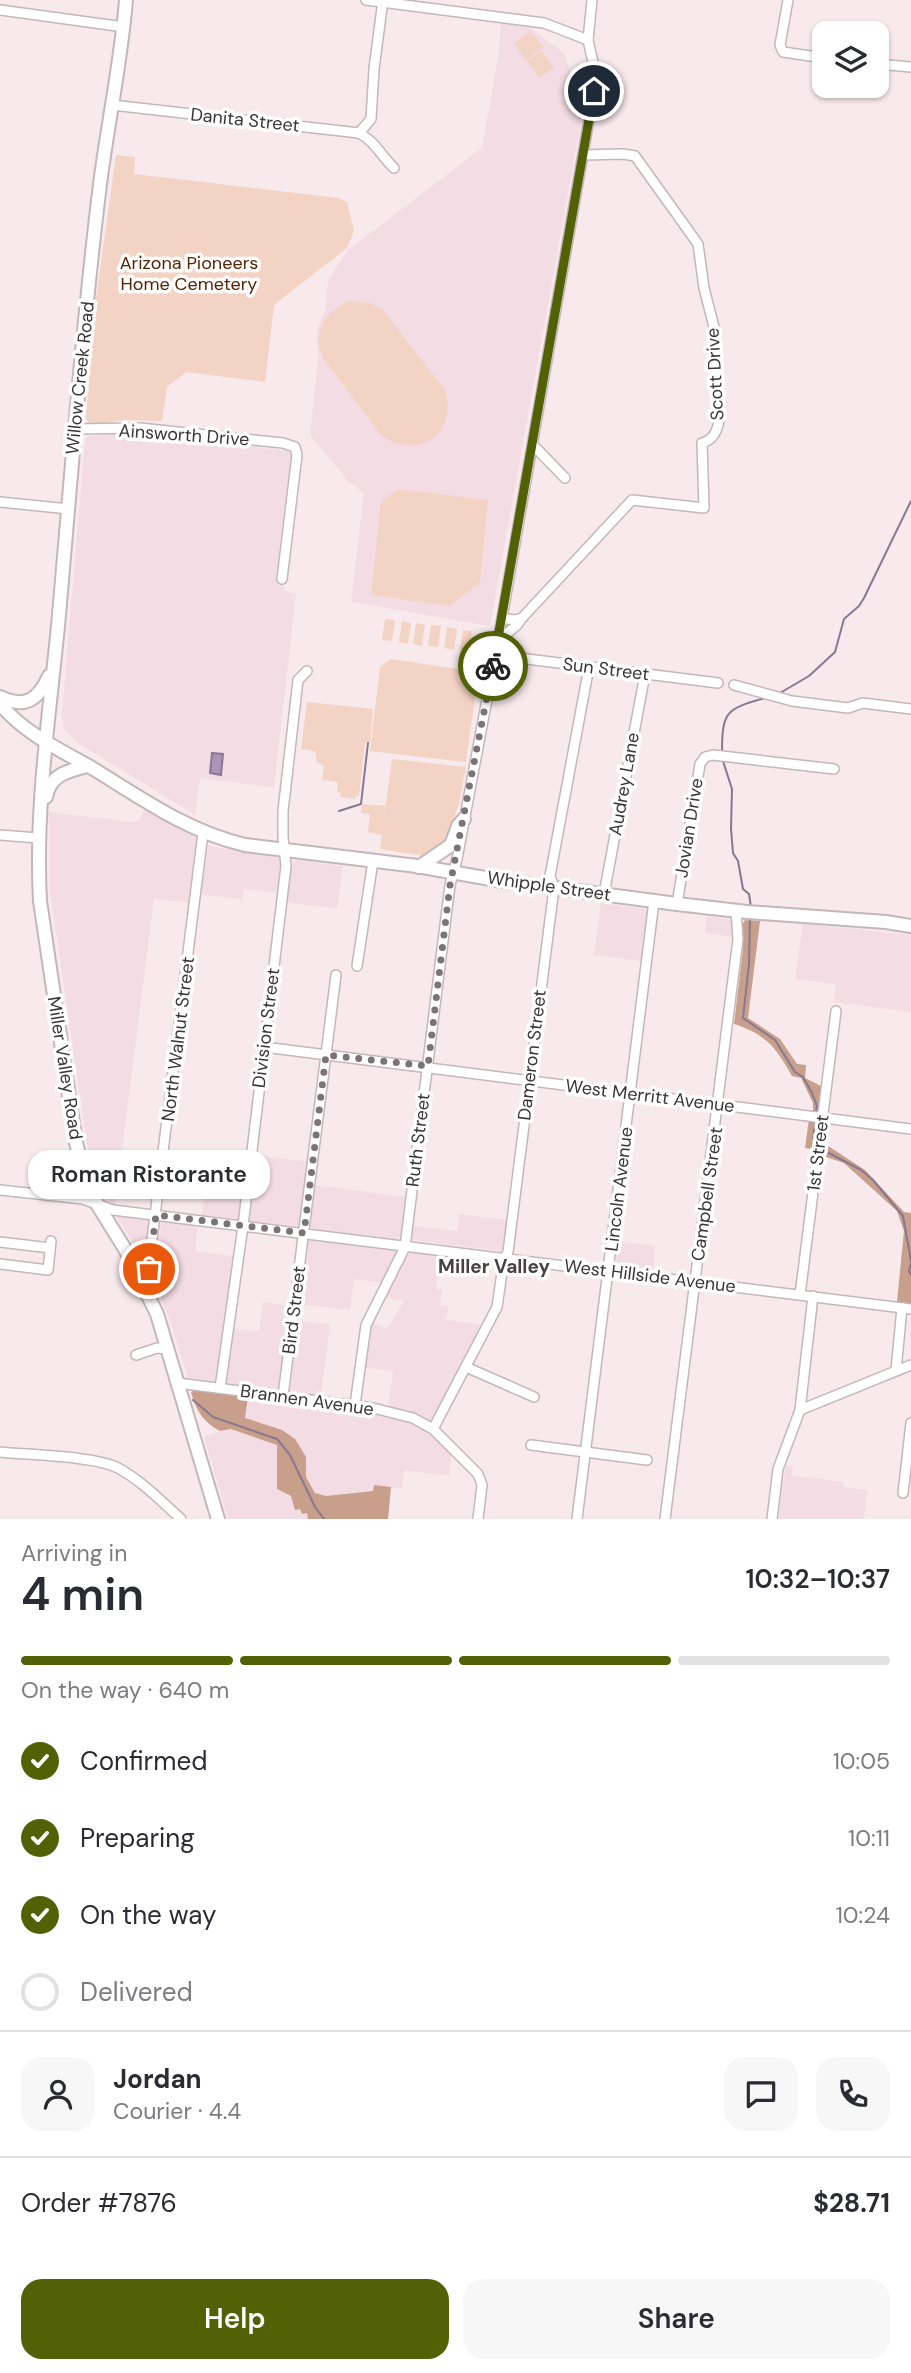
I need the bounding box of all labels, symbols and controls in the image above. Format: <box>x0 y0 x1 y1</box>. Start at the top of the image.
map controls <box>812 21 889 98</box>
button: layers <box>812 21 889 98</box>
pin <box>564 61 624 121</box>
icon: home <box>575 72 613 110</box>
street label: Danita Street <box>189 102 301 138</box>
park label: Arizona Pioneers Home Cemetery <box>120 251 258 296</box>
street label: Willow Creek Road <box>60 300 100 456</box>
street label: Scott Drive <box>701 327 729 421</box>
street label: Ainsworth Drive <box>118 418 250 452</box>
courier <box>458 631 528 701</box>
icon: bike <box>474 647 512 685</box>
street label: Sun Street <box>561 652 651 686</box>
street label: Audrey Lane <box>603 731 645 837</box>
street label: Jovian Drive <box>669 776 709 880</box>
street label: Whipple Street <box>486 865 612 907</box>
street label: North Walnut Street <box>156 955 200 1123</box>
street label: Division Street <box>247 967 285 1089</box>
street label: Dameron Street <box>512 988 552 1122</box>
street label: Miller Valley Road <box>42 995 88 1141</box>
street label: West Merritt Avenue <box>564 1074 736 1118</box>
street label: Ruth Street <box>400 1092 436 1188</box>
street label: 1st Street <box>801 1113 835 1193</box>
street label: Lincoln Avenue <box>599 1125 639 1253</box>
street label: Campbell Street <box>686 1125 728 1263</box>
callout: Roman Ristorante <box>28 1150 270 1199</box>
text: Roman Ristorante <box>51 1159 247 1189</box>
pin <box>119 1239 179 1299</box>
icon: bag <box>130 1250 168 1288</box>
district label: Miller Valley <box>438 1254 550 1279</box>
street label: West Hillside Avenue <box>563 1254 737 1298</box>
street label: Bird Street <box>277 1265 311 1355</box>
street label: Brannen Avenue <box>239 1379 375 1421</box>
text: Arriving in <box>21 1538 127 1568</box>
text: 10:32–10:37 <box>745 1562 890 1596</box>
text: 4 min <box>21 1564 144 1624</box>
text: On the way · 640 m <box>21 1675 229 1705</box>
icon: check <box>21 1742 59 1780</box>
text: Confirmed <box>80 1744 207 1778</box>
text: 10:05 <box>833 1746 890 1776</box>
icon: check <box>21 1819 59 1857</box>
text: Preparing <box>80 1821 195 1855</box>
text: 10:11 <box>848 1823 890 1853</box>
icon: check <box>21 1896 59 1934</box>
text: On the way <box>80 1898 216 1932</box>
text: 10:24 <box>836 1900 890 1930</box>
text: Delivered <box>80 1975 193 2009</box>
button: person <box>21 2057 95 2131</box>
button: chat <box>724 2057 798 2131</box>
button: phone <box>816 2057 890 2131</box>
text: Jordan <box>113 2062 202 2096</box>
text: Courier · 4.4 <box>113 2096 241 2126</box>
text: Order #7876 <box>21 2186 177 2220</box>
text: $28.71 <box>813 2186 890 2220</box>
button: Help <box>21 2279 449 2359</box>
button: Share <box>463 2279 890 2359</box>

